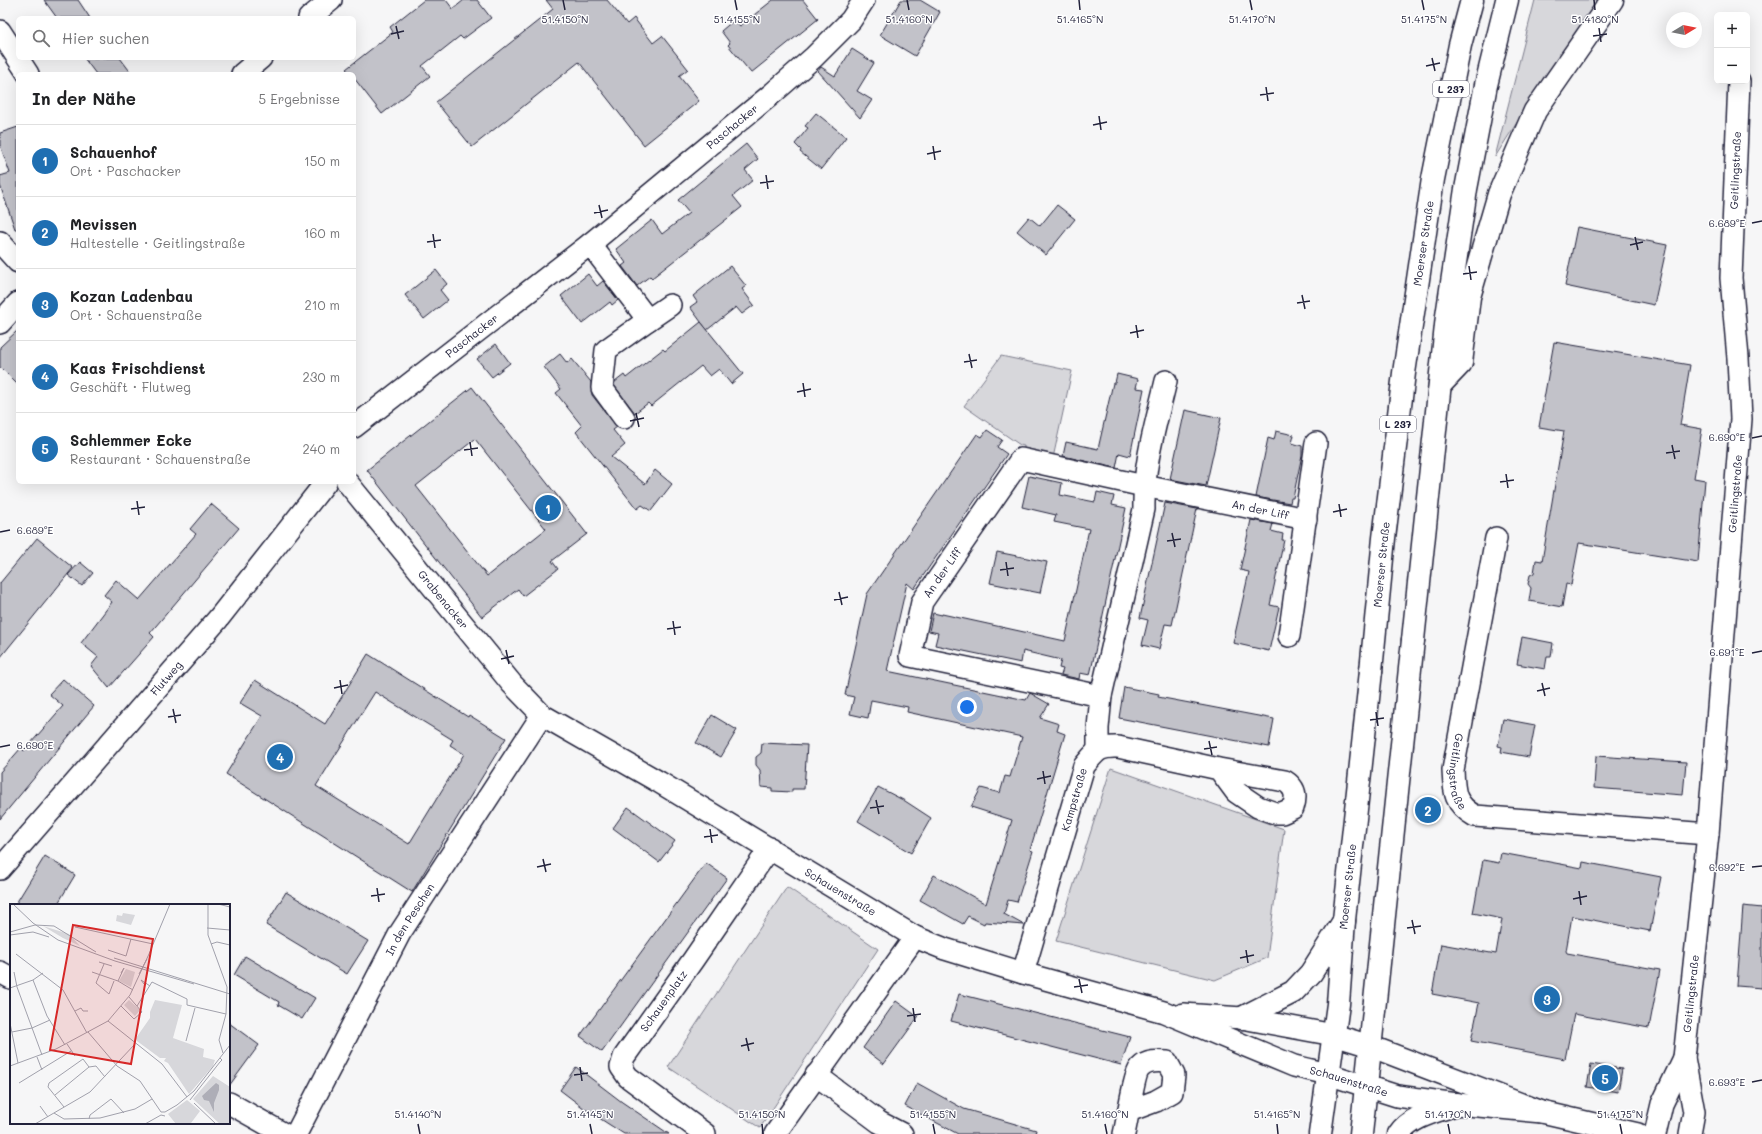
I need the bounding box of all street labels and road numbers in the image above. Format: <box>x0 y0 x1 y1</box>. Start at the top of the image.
road number: L 237 <box>1433 81 1469 97</box>
street label: Paschacker <box>703 100 761 152</box>
street label: Geitlingstraße <box>1726 131 1744 210</box>
street label: Moerser Straße <box>1409 199 1437 287</box>
street label: Paschacker <box>442 310 501 361</box>
road number: L 237 <box>1380 416 1416 432</box>
street label: Geitlingstraße <box>1724 454 1745 533</box>
street label: An der Liff <box>1231 496 1291 522</box>
street label: Moerser Straße <box>1369 521 1393 608</box>
street label: An der Liff <box>919 544 965 601</box>
street label: Grabenacker <box>415 567 472 632</box>
street label: Flutweg <box>147 657 185 699</box>
street label: Geitlingstraße <box>1446 732 1470 813</box>
street label: Kampstraße <box>1057 766 1090 833</box>
street label: Moerser Straße <box>1335 843 1359 930</box>
street label: Schauenstraße <box>802 864 880 919</box>
street label: In den Peschen <box>382 880 437 958</box>
street label: Geitlingstraße <box>1679 954 1702 1033</box>
street label: Schauenplatz <box>636 967 690 1035</box>
street label: Schauenstraße <box>1308 1062 1390 1100</box>

